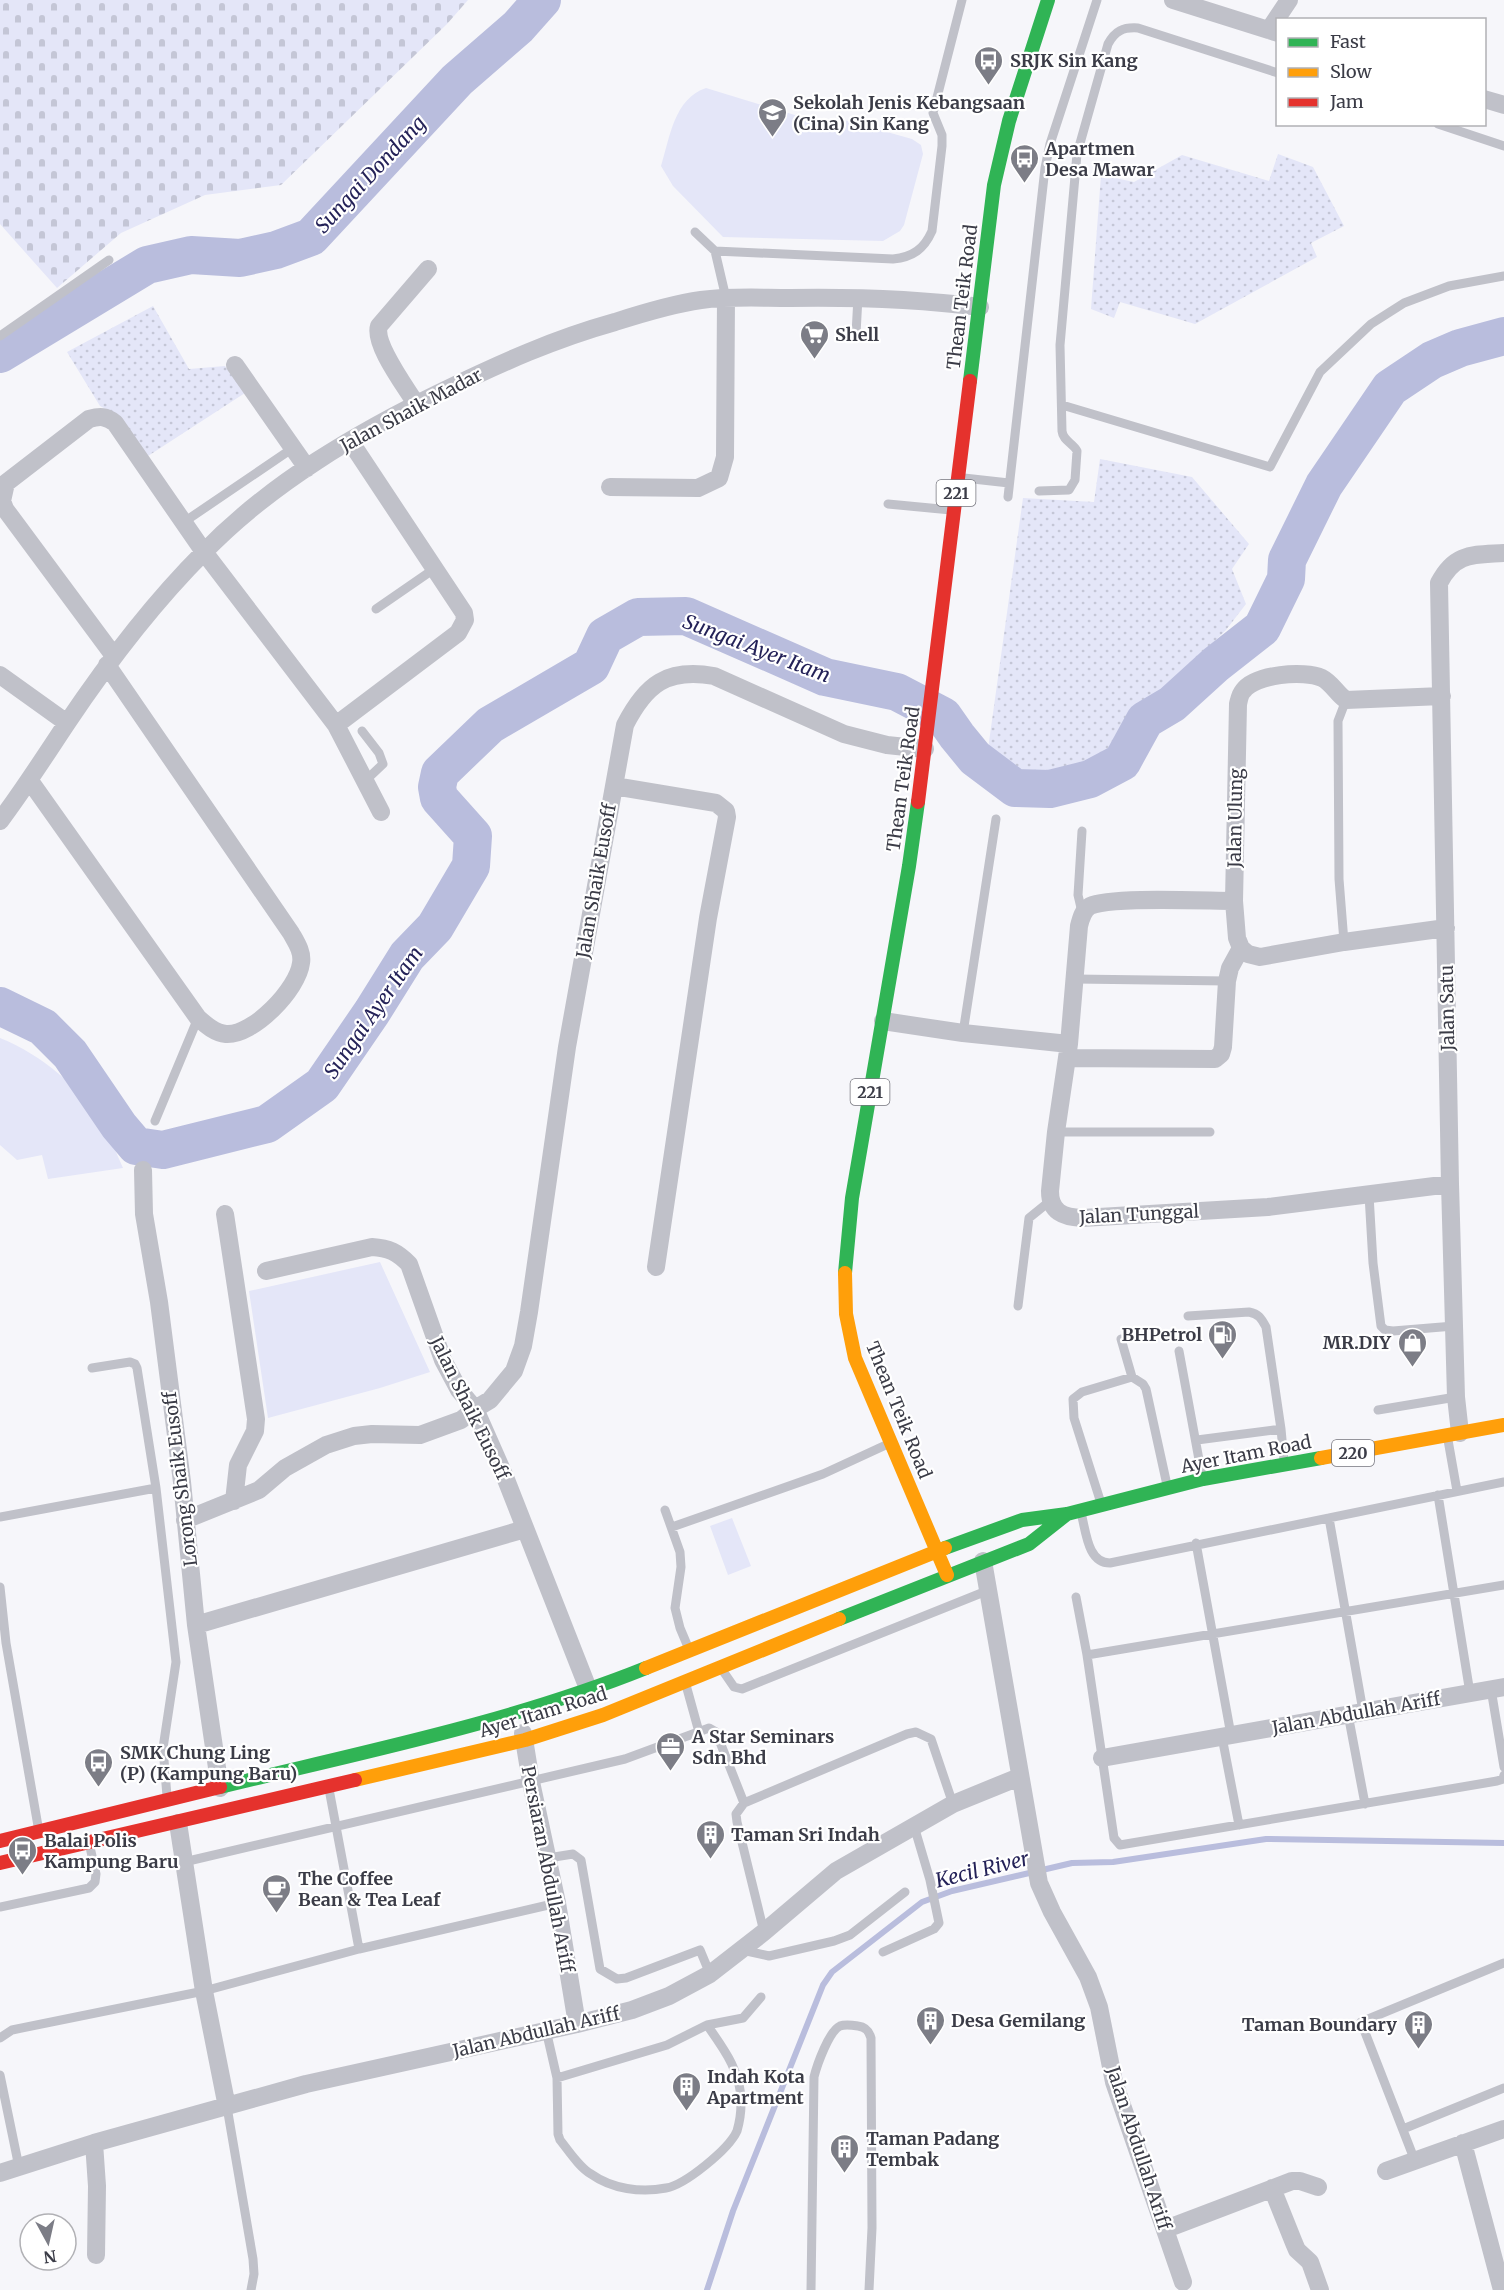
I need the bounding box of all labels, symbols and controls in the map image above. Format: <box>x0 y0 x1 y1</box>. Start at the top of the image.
legend <box>1276 18 1486 126</box>
text: Fast <box>1330 30 1366 53</box>
bus stop icon: SRJK Sin Kang <box>973 44 1005 86</box>
place label: SRJK Sin Kang <box>1010 49 1138 72</box>
text: Slow <box>1330 60 1373 83</box>
text: Jam <box>1329 90 1364 113</box>
place label: Sekolah Jenis Kebangsaan (Cina) Sin Kang <box>793 91 1025 135</box>
school or university icon: Sekolah Jenis Kebangsaan (Cina) Sin Kang <box>756 96 788 138</box>
water label: Sungai Dondang <box>309 110 431 238</box>
place label: Apartmen Desa Mawar <box>1044 137 1155 181</box>
bus stop icon: Apartmen Desa Mawar <box>1008 142 1040 184</box>
street label: Thean Teik Road <box>942 223 982 371</box>
supermarket icon: Shell <box>798 318 830 360</box>
place label: Shell <box>835 323 879 346</box>
street label: Jalan Shaik Madar <box>335 363 486 458</box>
road number: 221 <box>936 480 976 506</box>
water label: Sungai Ayer Itam <box>680 608 834 688</box>
street label: Thean Teik Road <box>881 705 925 853</box>
street label: Jalan Ulung <box>1223 768 1247 869</box>
street label: Jalan Shaik Eusoff <box>571 801 621 961</box>
water label: Sungai Ayer Itam <box>318 941 428 1083</box>
street label: Jalan Satu <box>1435 965 1459 1052</box>
road number: 221 <box>850 1079 890 1105</box>
street label: Jalan Tunggal <box>1077 1199 1200 1229</box>
fuel station icon: BHPetrol <box>1207 1318 1239 1360</box>
place label: BHPetrol <box>1122 1323 1202 1346</box>
shop icon: MR.DIY <box>1396 1326 1428 1368</box>
place label: MR.DIY <box>1323 1331 1392 1354</box>
street label: Jalan Shaik Eusoff <box>425 1332 515 1484</box>
street label: Thean Teik Road <box>861 1338 937 1482</box>
street label: Lorong Shaik Eusoff <box>158 1389 202 1568</box>
street label: Ayer Itam Road <box>1178 1430 1313 1478</box>
road number: 220 <box>1332 1440 1374 1466</box>
street label: Ayer Itam Road <box>475 1682 610 1743</box>
street label: Jalan Abdullah Ariff <box>1269 1687 1443 1739</box>
place label: A Star Seminars Sdn Bhd <box>691 1725 834 1769</box>
office icon: A Star Seminars Sdn Bhd <box>655 1730 687 1772</box>
place label: SMK Chung Ling (P) (Kampung Baru) <box>120 1741 297 1785</box>
bus stop icon: SMK Chung Ling (P) (Kampung Baru) <box>83 1746 115 1788</box>
street label: Persiaran Abdullah Ariff <box>517 1764 580 1975</box>
building icon: Taman Sri Indah <box>694 1818 726 1860</box>
place label: Taman Sri Indah <box>731 1823 880 1846</box>
place label: Balai Polis Kampung Baru <box>44 1829 179 1873</box>
bus stop icon: Balai Polis Kampung Baru <box>7 1834 39 1876</box>
water label: Kecil River <box>932 1845 1032 1893</box>
place label: The Coffee Bean & Tea Leaf <box>298 1867 441 1911</box>
cafe icon: The Coffee Bean & Tea Leaf <box>261 1872 293 1914</box>
street label: Jalan Abdullah Ariff <box>449 2001 623 2063</box>
building icon: Desa Gemilang <box>914 2004 946 2046</box>
building icon: Taman Boundary <box>1402 2008 1434 2050</box>
place label: Desa Gemilang <box>951 2009 1085 2032</box>
place label: Taman Boundary <box>1242 2013 1397 2036</box>
street label: Jalan Abdullah Ariff <box>1101 2062 1177 2234</box>
place label: Indah Kota Apartment <box>706 2065 805 2109</box>
building icon: Indah Kota Apartment <box>670 2070 702 2112</box>
place label: Taman Padang Tembak <box>866 2127 999 2171</box>
building icon: Taman Padang Tembak <box>829 2132 861 2174</box>
north arrow <box>18 2212 78 2272</box>
text: N <box>42 2246 58 2268</box>

